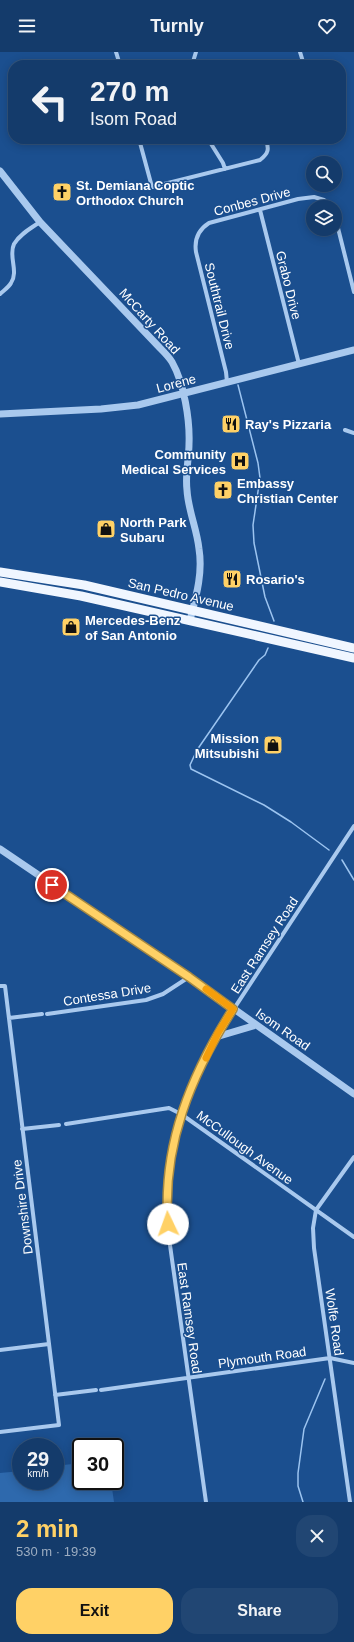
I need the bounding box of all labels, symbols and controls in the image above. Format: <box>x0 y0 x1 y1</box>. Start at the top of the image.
icon: menu <box>16 15 38 37</box>
icon: heart <box>316 15 338 37</box>
text: Turnly <box>150 16 204 36</box>
icon: left <box>24 76 76 128</box>
text: 270 m <box>90 76 169 107</box>
text: Isom Road <box>90 109 177 129</box>
map controls <box>306 156 342 236</box>
button: search <box>306 156 342 192</box>
place label: St. Demiana Coptic Orthodox Church <box>76 178 194 208</box>
church icon: St. Demiana Coptic Orthodox Church <box>51 181 73 203</box>
street label: Conbes Drive <box>212 184 292 219</box>
button: layers <box>306 200 342 236</box>
street label: Grabo Drive <box>273 249 304 321</box>
street label: Southtrail Drive <box>201 261 238 351</box>
street label: McCarty Road <box>116 285 183 357</box>
street label: Lorene <box>155 371 198 396</box>
restaurant icon: Ray's Pizzaria <box>220 413 242 435</box>
place label: Ray's Pizzaria <box>245 417 332 432</box>
place label: Community Medical Services <box>121 447 227 477</box>
hospital icon: Community Medical Services <box>229 450 251 472</box>
place label: Embassy Christian Center <box>237 476 338 506</box>
church icon: Embassy Christian Center <box>212 479 234 501</box>
place label: North Park Subaru <box>120 515 187 545</box>
shop icon: North Park Subaru <box>95 518 117 540</box>
restaurant icon: Rosario's <box>221 568 243 590</box>
place label: Rosario's <box>246 572 305 587</box>
street label: San Pedro Avenue <box>126 575 235 614</box>
place label: Mercedes-Benz of San Antonio <box>85 613 181 643</box>
shop icon: Mercedes-Benz of San Antonio <box>60 616 82 638</box>
place label: Mission Mitsubishi <box>195 731 259 761</box>
shop icon: Mission Mitsubishi <box>262 734 284 756</box>
pin <box>35 868 69 902</box>
icon: arrive <box>41 874 63 896</box>
street label: East Ramsey Road <box>228 894 301 996</box>
street label: Contessa Drive <box>62 980 152 1009</box>
street label: Isom Road <box>253 1005 313 1054</box>
street label: McCullough Avenue <box>194 1107 296 1187</box>
street label: Downshire Drive <box>9 1159 36 1255</box>
position arrow <box>147 1203 189 1245</box>
street label: East Ramsey Road <box>174 1262 205 1375</box>
street label: Wolfe Road <box>322 1288 347 1357</box>
street label: Plymouth Road <box>217 1344 307 1371</box>
speed limit sign: 30 <box>72 1438 124 1490</box>
text: 29 <box>27 1448 49 1470</box>
text: km/h <box>27 1468 49 1479</box>
text: 2 min <box>16 1515 79 1542</box>
button: close <box>296 1515 338 1557</box>
text: 530 m · 19:39 <box>16 1544 96 1559</box>
button: Exit <box>16 1588 173 1634</box>
button: Share <box>181 1588 338 1634</box>

